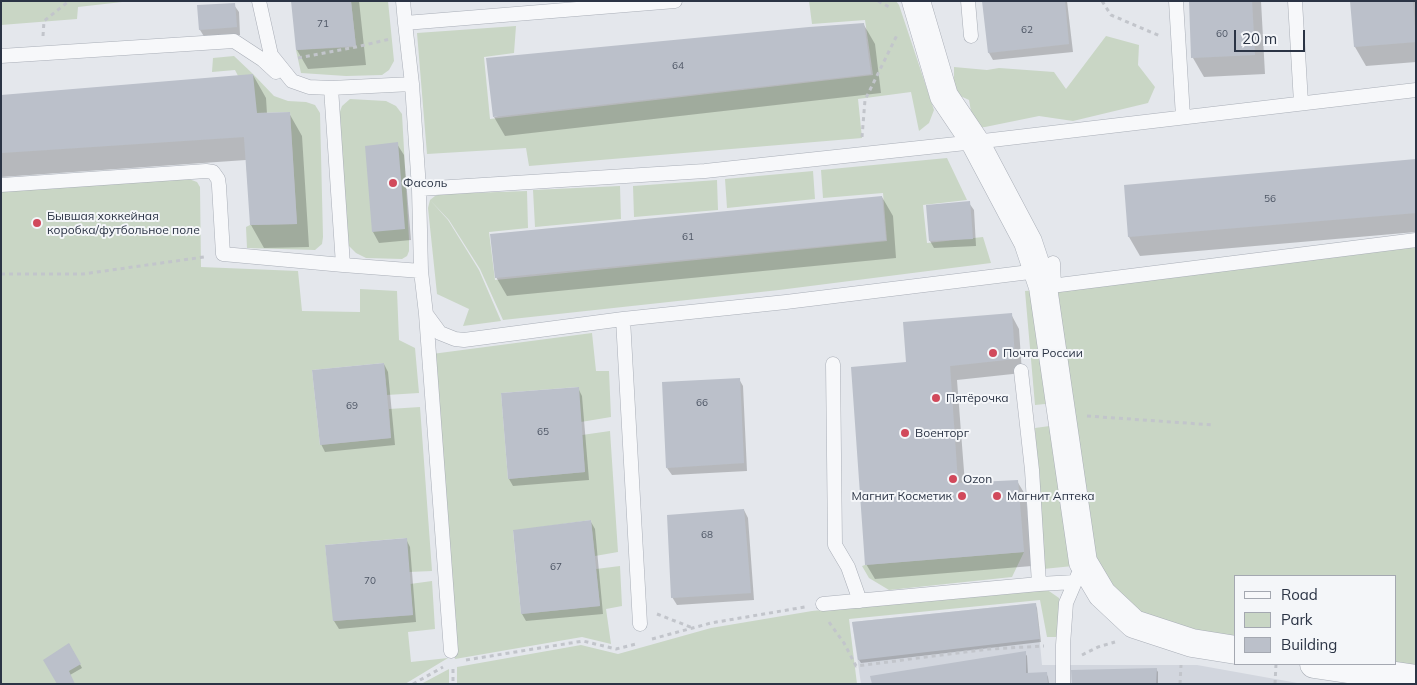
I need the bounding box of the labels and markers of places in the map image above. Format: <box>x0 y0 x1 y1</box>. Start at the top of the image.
place label: Фасоль <box>403 176 447 190</box>
marker: Фасоль <box>387 177 399 189</box>
place label: Бывшая хоккейная коробка/футбольное поле <box>47 209 200 237</box>
marker: Бывшая хоккейная коробка/футбольное поле <box>31 217 43 229</box>
place label: Почта России <box>1003 346 1083 360</box>
marker: Почта России <box>987 347 999 359</box>
place label: Пятёрочка <box>946 391 1009 405</box>
marker: Пятёрочка <box>930 392 942 404</box>
place label: Военторг <box>915 426 969 440</box>
marker: Военторг <box>899 427 911 439</box>
place label: Ozon <box>963 472 992 486</box>
marker: Ozon <box>947 473 959 485</box>
place label: Магнит Косметик <box>852 489 952 503</box>
place label: Магнит Аптека <box>1007 489 1095 503</box>
marker: Магнит Косметик <box>956 490 968 502</box>
marker: Магнит Аптека <box>991 490 1003 502</box>

